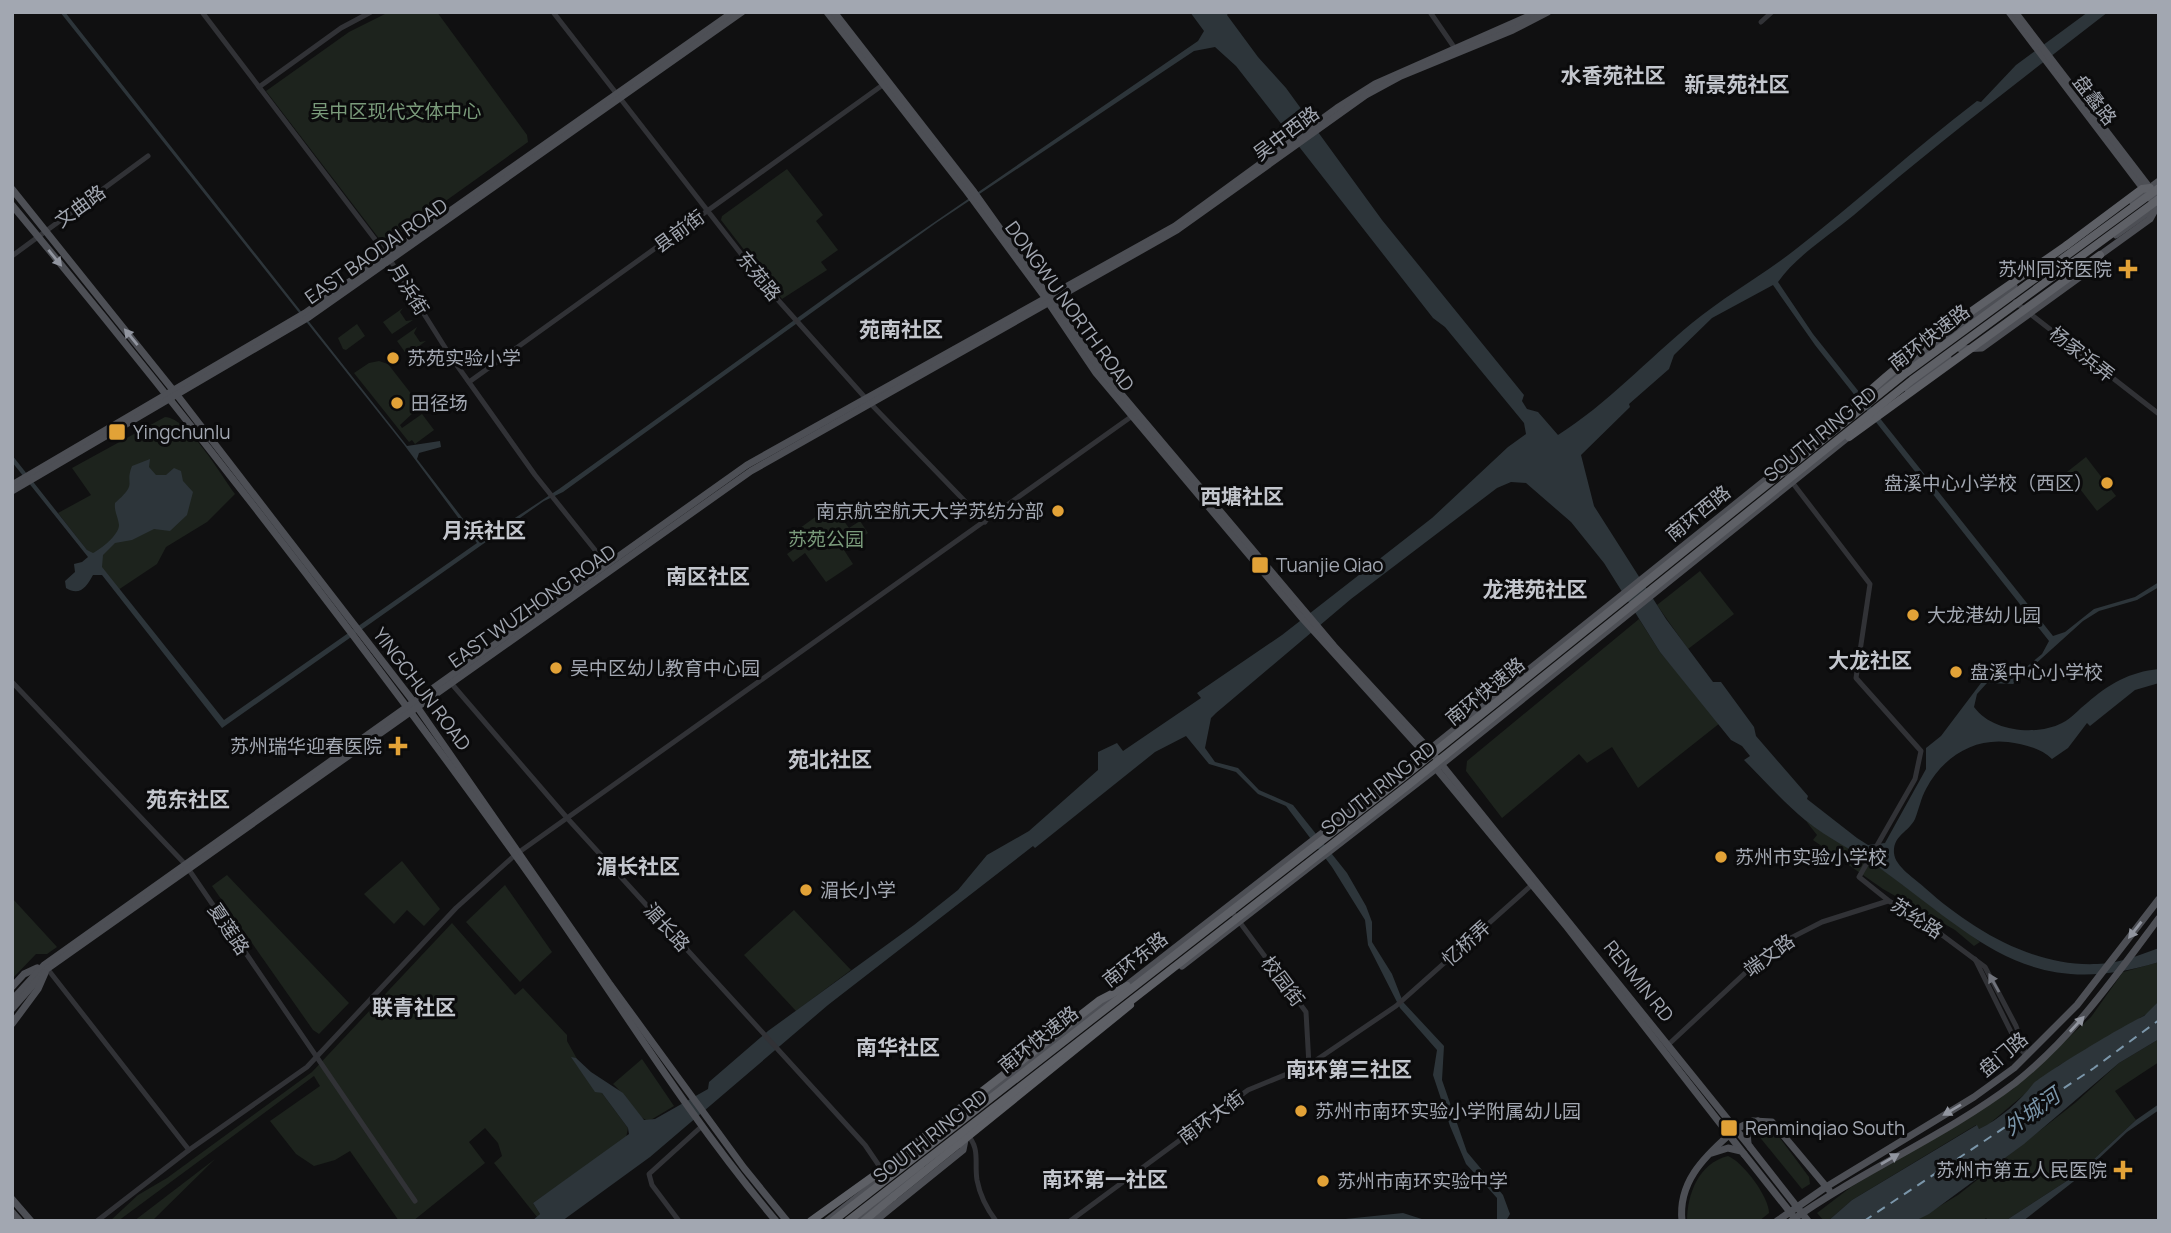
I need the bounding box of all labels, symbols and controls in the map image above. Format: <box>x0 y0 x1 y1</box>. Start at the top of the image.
district label: 水香苑社区 <box>1561 61 1666 89</box>
district label: 新景苑社区 <box>1685 70 1790 98</box>
street label: 盘蠡路 <box>2067 70 2123 130</box>
park label: 吴中区现代文体中心 <box>310 98 482 124</box>
street label: 吴中西路 <box>1248 100 1324 166</box>
street label: 文曲路 <box>49 179 111 233</box>
street label: EAST BAODAI ROAD <box>299 192 453 310</box>
street label: 县前街 <box>648 204 710 258</box>
street label: DONGWU NORTH ROAD <box>999 216 1141 396</box>
street label: 东苑路 <box>731 246 787 306</box>
one-way arrow <box>48 249 63 267</box>
place label: 苏州同济医院 <box>1998 256 2112 282</box>
street label: 月浜街 <box>383 258 435 320</box>
marker: 苏州同济医院 <box>2118 259 2138 279</box>
street label: 南环快速路 <box>1883 298 1975 376</box>
district label: 苑南社区 <box>859 315 943 343</box>
street label: 杨家浜弄 <box>2044 320 2120 388</box>
one-way arrow <box>124 329 139 346</box>
place label: 苏苑实验小学 <box>407 345 521 371</box>
marker: 苏苑实验小学 <box>385 350 401 366</box>
street label: SOUTH RING RD <box>1758 380 1882 488</box>
place label: 田径场 <box>411 390 468 416</box>
marker: 田径场 <box>389 395 405 411</box>
place label: Yingchunlu <box>133 419 231 445</box>
marker: Yingchunlu <box>107 422 127 442</box>
place label: 盘溪中心小学校（西区） <box>1884 470 2093 496</box>
marker: 盘溪中心小学校（西区） <box>2099 475 2115 491</box>
street label: 南环西路 <box>1660 479 1736 547</box>
district label: 西塘社区 <box>1200 482 1284 510</box>
place label: 南京航空航天大学苏纺分部 <box>816 498 1044 524</box>
marker: 南京航空航天大学苏纺分部 <box>1050 503 1066 519</box>
district label: 月浜社区 <box>442 516 526 544</box>
park label: 苏苑公园 <box>788 526 864 552</box>
street label: EAST WUZHONG ROAD <box>443 538 621 674</box>
place label: Tuanjie Qiao <box>1276 552 1384 578</box>
marker: Tuanjie Qiao <box>1250 555 1270 575</box>
district label: 南区社区 <box>666 562 750 590</box>
district label: 龙港苑社区 <box>1483 575 1588 603</box>
place label: 大龙港幼儿园 <box>1927 602 2041 628</box>
marker: 大龙港幼儿园 <box>1905 607 1921 623</box>
street label: YINGCHUN ROAD <box>367 622 477 756</box>
district label: 大龙社区 <box>1828 646 1912 674</box>
street label: 南环快速路 <box>1440 651 1530 731</box>
place label: 吴中区幼儿教育中心园 <box>570 655 760 681</box>
place label: 盘溪中心小学校 <box>1970 659 2103 685</box>
marker: 吴中区幼儿教育中心园 <box>548 660 564 676</box>
marker: 盘溪中心小学校 <box>1948 664 1964 680</box>
place label: 苏州瑞华迎春医院 <box>230 733 382 759</box>
street label: SOUTH RING RD <box>1316 735 1440 841</box>
marker: 苏州瑞华迎春医院 <box>388 736 408 756</box>
district label: 苑北社区 <box>788 745 872 773</box>
district label: 苑东社区 <box>146 785 230 813</box>
place label: 苏州市实验小学校 <box>1735 844 1887 870</box>
marker: 苏州市实验小学校 <box>1713 849 1729 865</box>
district label: 湄长社区 <box>596 852 680 880</box>
place label: 湄长小学 <box>820 877 896 903</box>
marker: 湄长小学 <box>798 882 814 898</box>
street label: 苏纶路 <box>1886 892 1948 944</box>
street label: 湄长路 <box>638 897 696 957</box>
street label: 夏莲路 <box>202 898 256 960</box>
street label: 忆桥弄 <box>1436 914 1496 972</box>
one-way arrow <box>2127 921 2142 939</box>
street label: 南环东路 <box>1097 925 1173 993</box>
street label: 端文路 <box>1738 928 1800 982</box>
street label: RENMIN RD <box>1598 935 1680 1027</box>
street label: 校园街 <box>1255 950 1311 1012</box>
one-way arrow <box>1988 973 2000 993</box>
district label: 联青社区 <box>372 993 456 1021</box>
street label: 南环快速路 <box>993 1000 1083 1078</box>
one-way arrow <box>2068 1016 2084 1033</box>
street label: 盘门路 <box>1973 1026 2033 1082</box>
district label: 南华社区 <box>856 1033 940 1061</box>
district label: 南环第三社区 <box>1286 1055 1412 1083</box>
water label: 外城河 <box>1998 1079 2068 1141</box>
street label: SOUTH RING RD <box>868 1083 992 1189</box>
street label: 南环大街 <box>1173 1084 1249 1150</box>
place label: 苏州市南环实验小学附属幼儿园 <box>1315 1098 1581 1124</box>
marker: 苏州市南环实验小学附属幼儿园 <box>1293 1103 1309 1119</box>
one-way arrow <box>1943 1104 1962 1117</box>
place label: Renminqiao South <box>1745 1115 1905 1141</box>
marker: Renminqiao South <box>1719 1118 1739 1138</box>
one-way arrow <box>1881 1153 1900 1165</box>
place label: 苏州市第五人民医院 <box>1936 1157 2107 1183</box>
marker: 苏州市第五人民医院 <box>2113 1160 2133 1180</box>
district label: 南环第一社区 <box>1042 1165 1168 1193</box>
place label: 苏州市南环实验中学 <box>1337 1168 1508 1194</box>
marker: 苏州市南环实验中学 <box>1315 1173 1331 1189</box>

